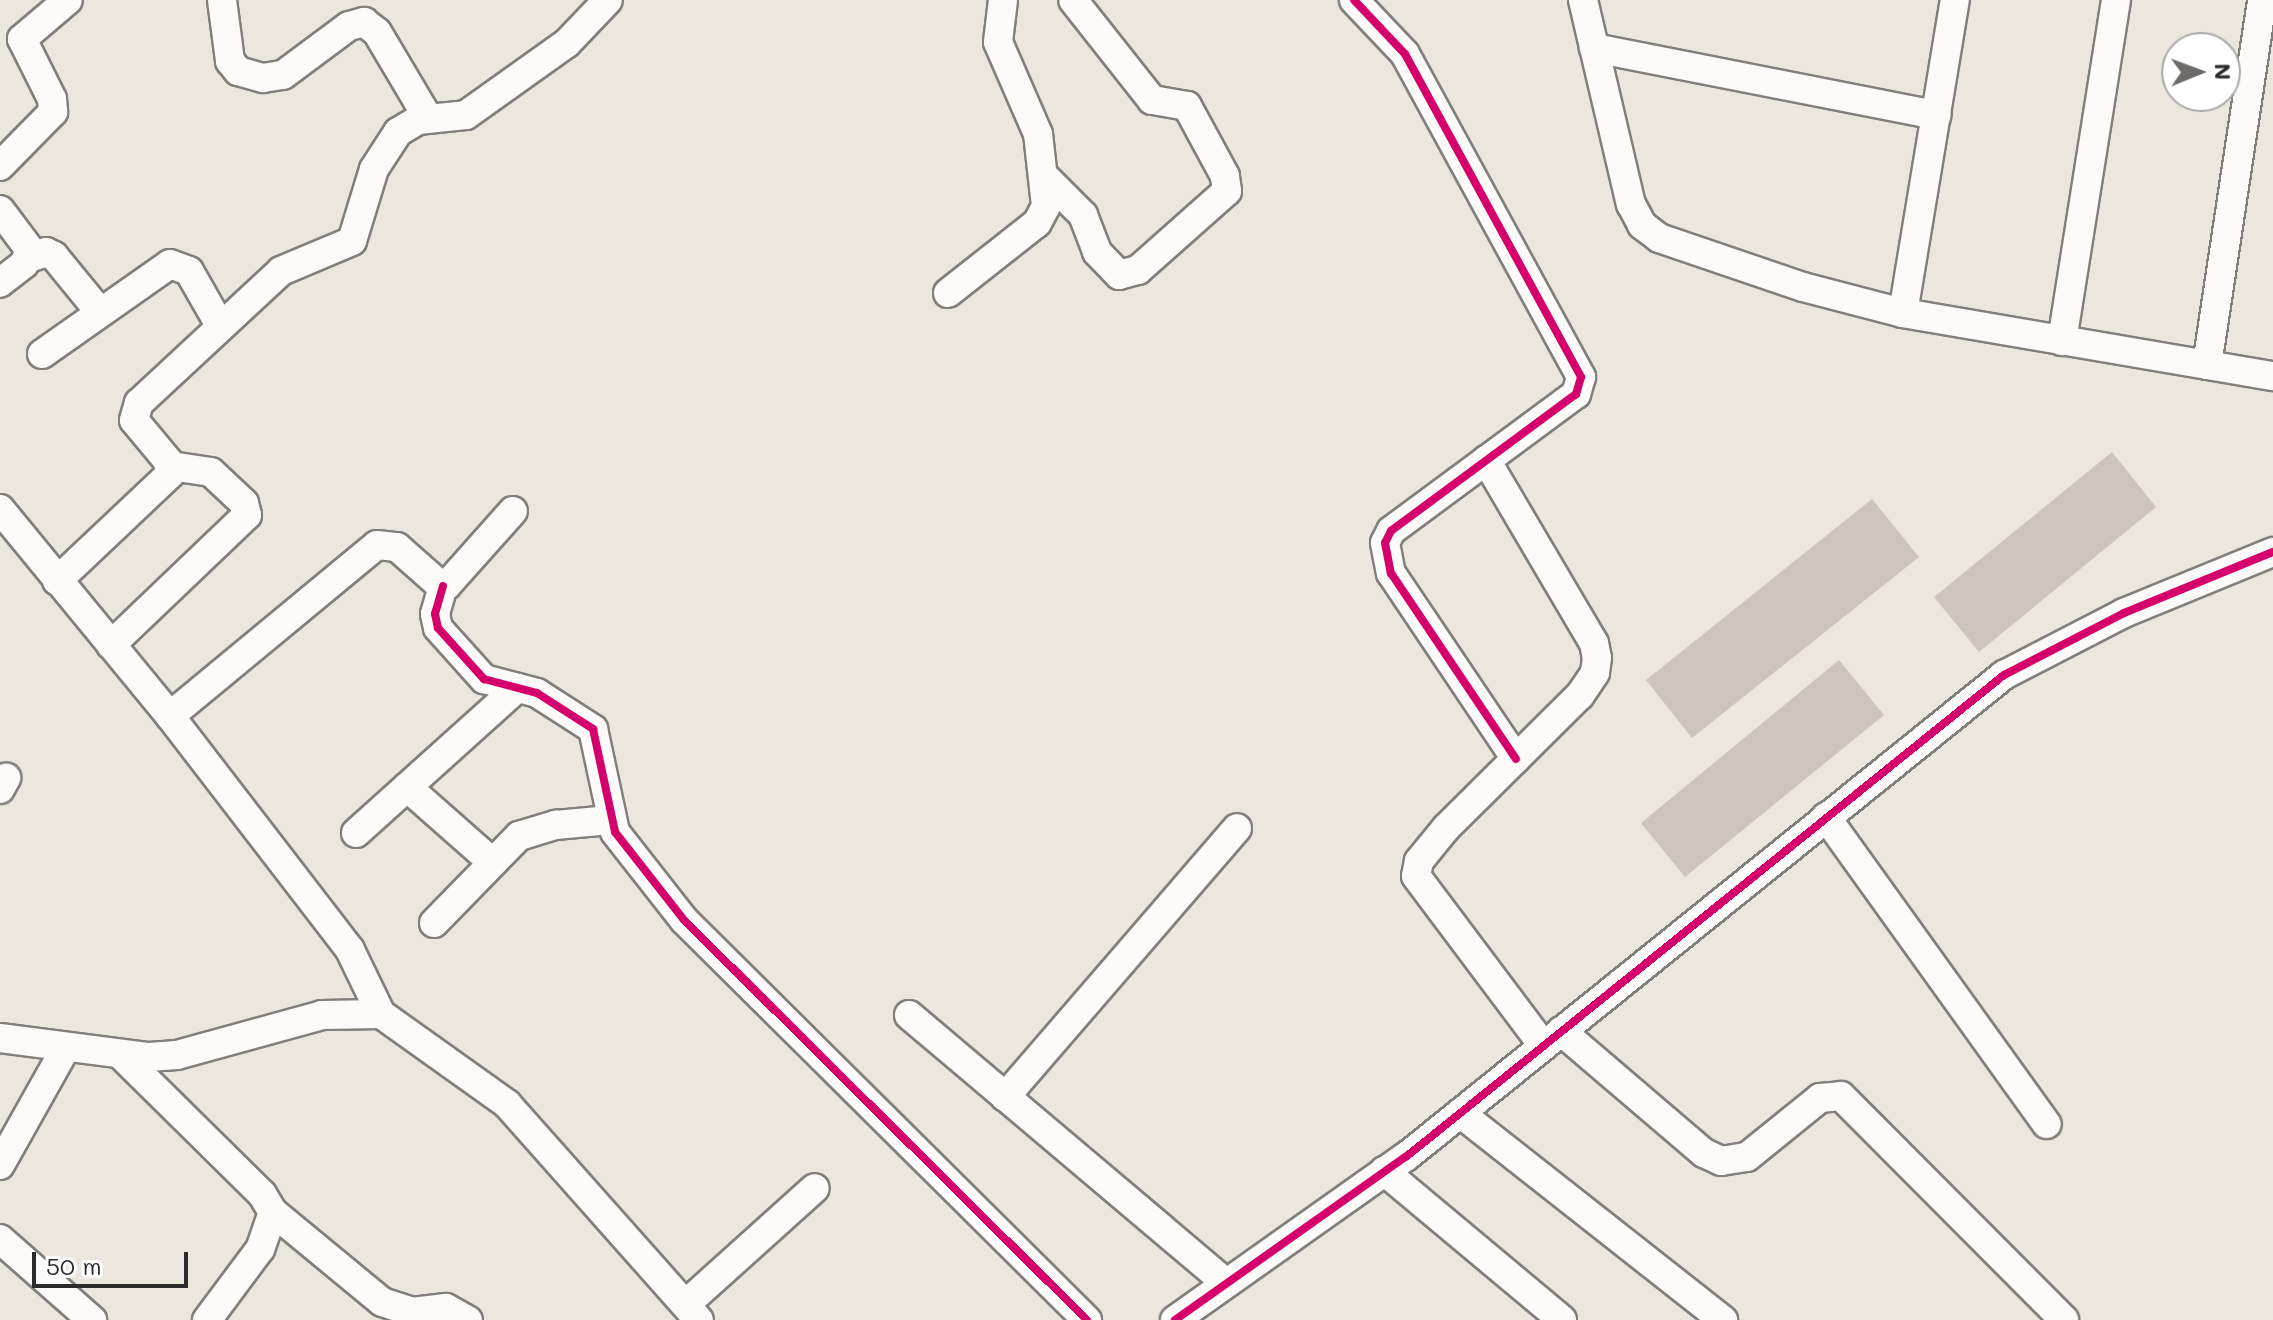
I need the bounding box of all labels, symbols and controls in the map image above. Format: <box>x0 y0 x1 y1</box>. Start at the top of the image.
north arrow <box>2161 32 2241 112</box>
text: N <box>2209 63 2238 80</box>
scale bar <box>36 1236 192 1286</box>
text: 50 m <box>46 1250 102 1281</box>

